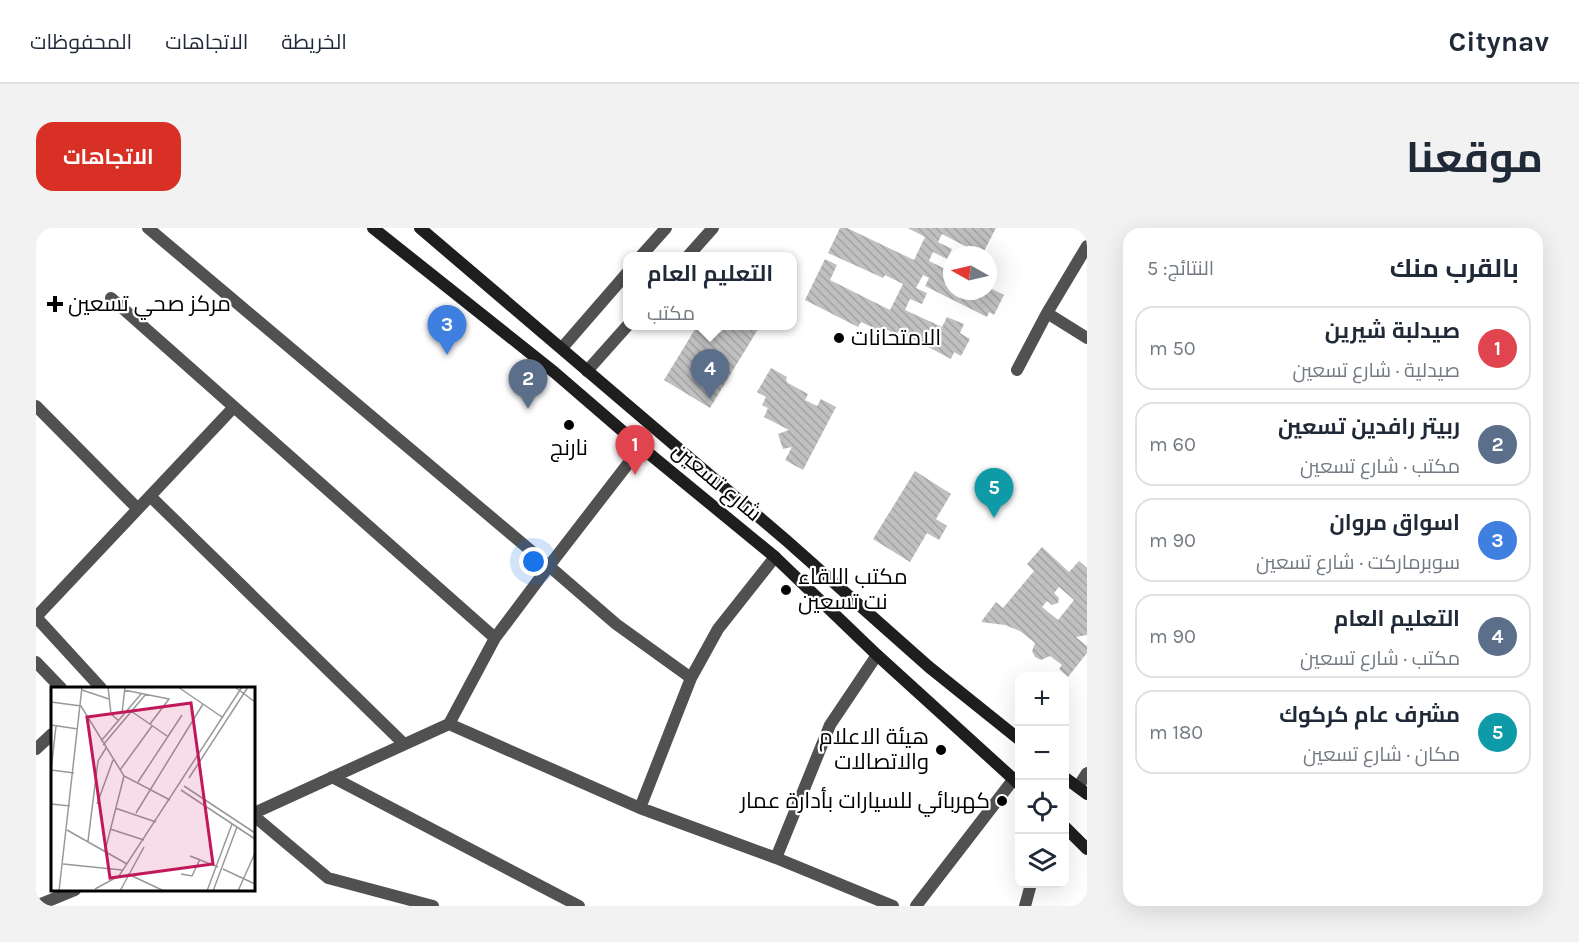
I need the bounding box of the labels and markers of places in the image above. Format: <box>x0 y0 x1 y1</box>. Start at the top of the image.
place label: مركز صحي تسعين <box>68 291 231 320</box>
marker: مركز صحي تسعين <box>46 295 64 313</box>
pin: 3 <box>428 306 466 355</box>
place label: الامتحانات <box>851 325 941 351</box>
marker: الامتحانات <box>832 331 846 345</box>
pin: 4 <box>690 350 730 399</box>
pin: 2 <box>508 360 548 409</box>
marker: نارنج <box>562 418 576 432</box>
pin: 1 <box>616 426 654 475</box>
place label: نارنج <box>550 435 588 462</box>
pin: 5 <box>974 468 1014 518</box>
place label: مكتب اللقاء نت تسعين <box>798 564 908 615</box>
marker: مكتب اللقاء نت تسعين <box>779 583 793 597</box>
place label: هيئة الاعلام والاتصالات <box>819 724 929 775</box>
marker: هيئة الاعلام والاتصالات <box>934 743 948 757</box>
place label: كهربائي للسيارات بأدارة عمار <box>738 787 990 817</box>
marker: كهربائي للسيارات بأدارة عمار <box>995 794 1009 808</box>

